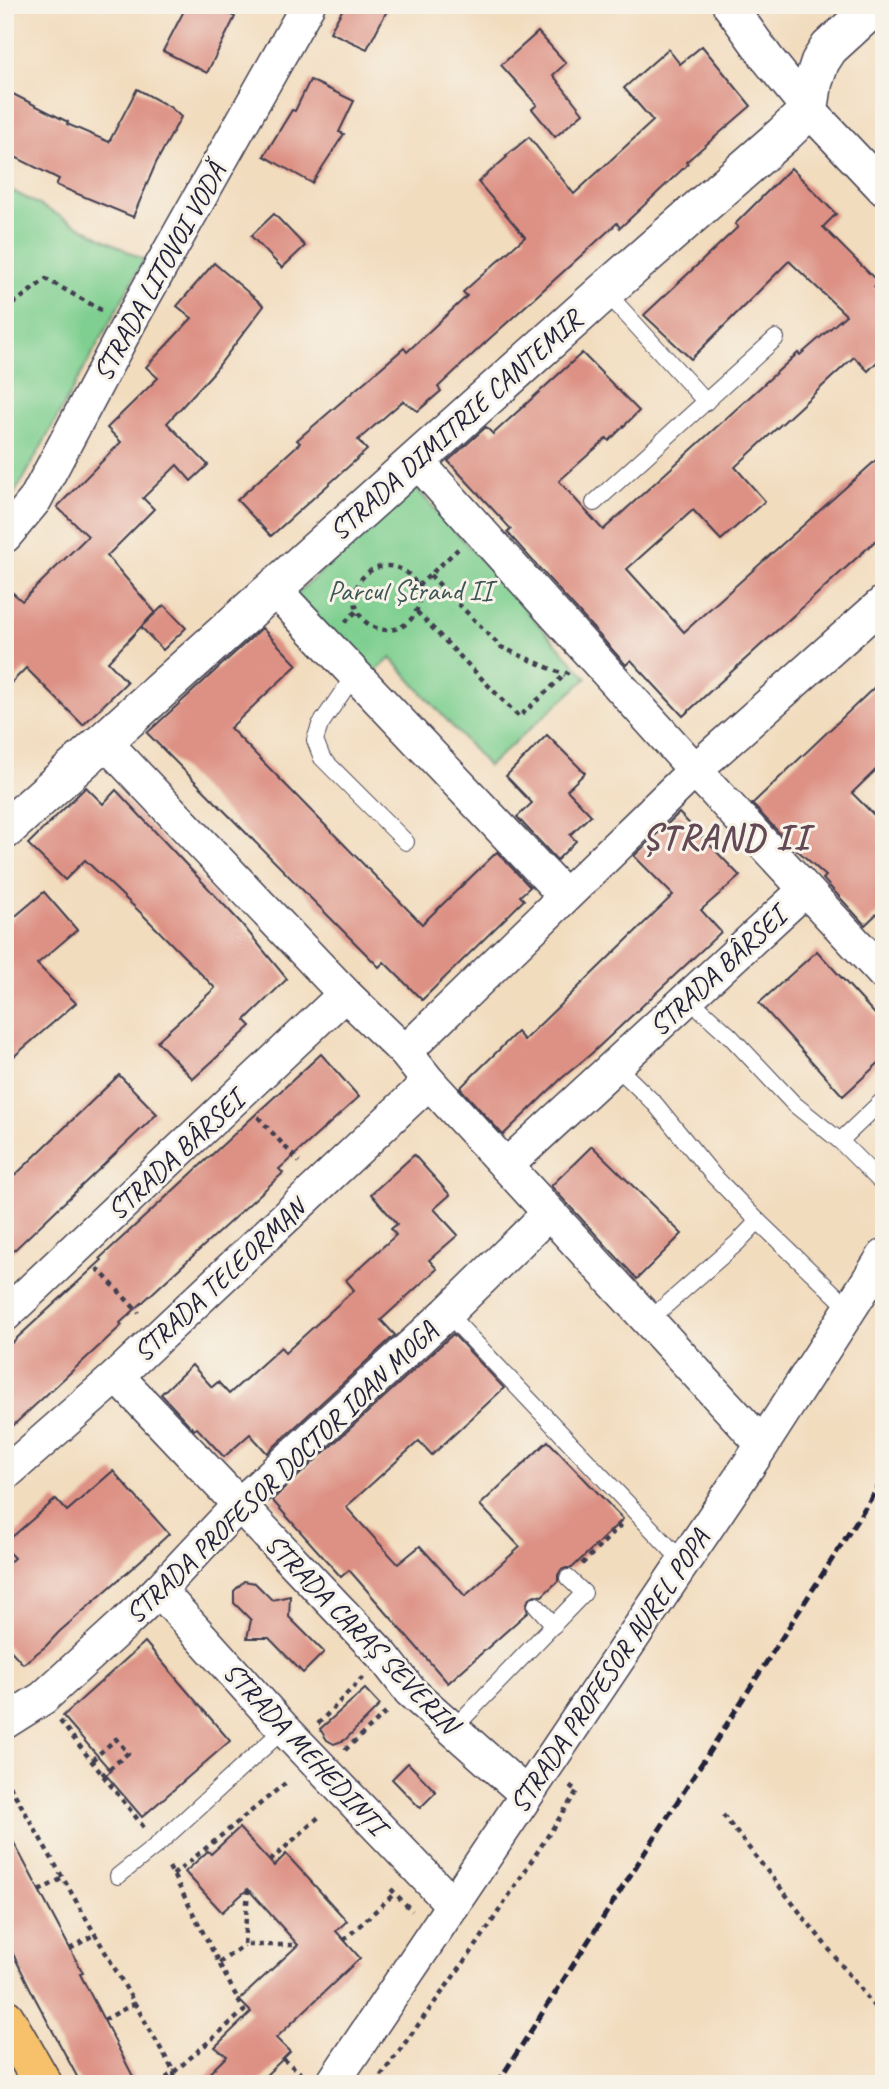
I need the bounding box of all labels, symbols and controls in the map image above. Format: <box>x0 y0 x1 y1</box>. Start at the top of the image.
street label: STRADA LITOVOI VODĂ <box>85 153 236 387</box>
street label: STRADA DIMITRIE CANTEMIR <box>321 300 591 548</box>
park label: Parcul Ștrand II <box>328 573 498 608</box>
district label: ȘTRAND II <box>642 815 815 860</box>
street label: STRADA BÂRSEI <box>641 895 797 1043</box>
street label: STRADA BÂRSEI <box>99 1079 255 1227</box>
street label: STRADA TELEORMAN <box>125 1188 316 1369</box>
street label: STRADA PROFESOR DOCTOR IOAN MOGA <box>118 1313 445 1631</box>
street label: STRADA PROFESOR AUREL POPA <box>501 1521 718 1819</box>
street label: STRADA CARAȘ SEVERIN <box>258 1526 469 1743</box>
street label: STRADA MEHEDINȚI <box>216 1654 398 1846</box>

